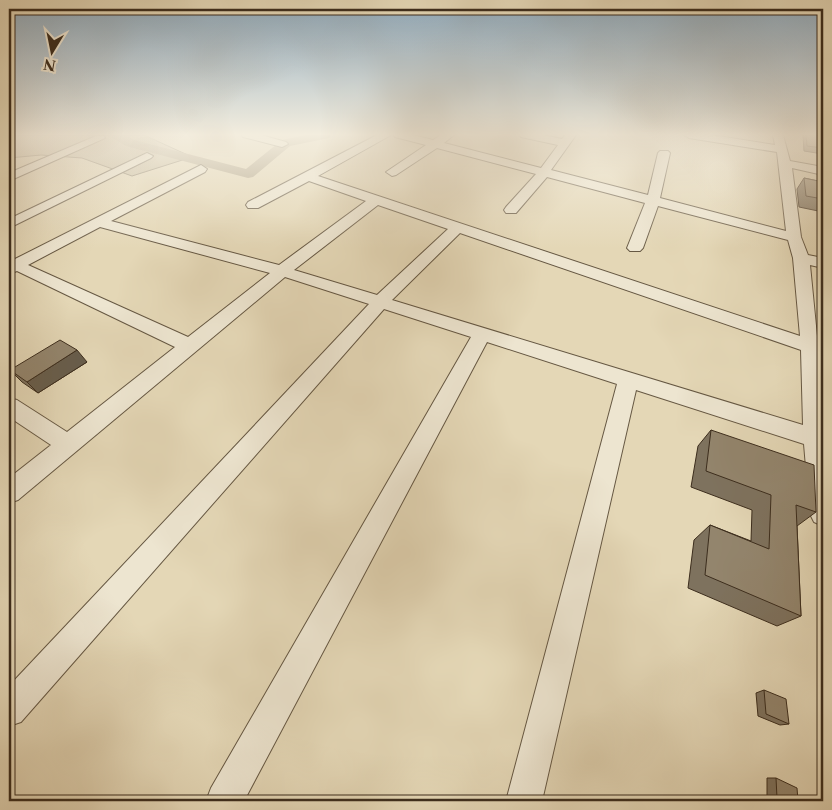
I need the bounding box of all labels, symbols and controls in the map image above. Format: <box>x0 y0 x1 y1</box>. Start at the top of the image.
north arrow <box>28 28 78 78</box>
text: N <box>42 55 57 75</box>

